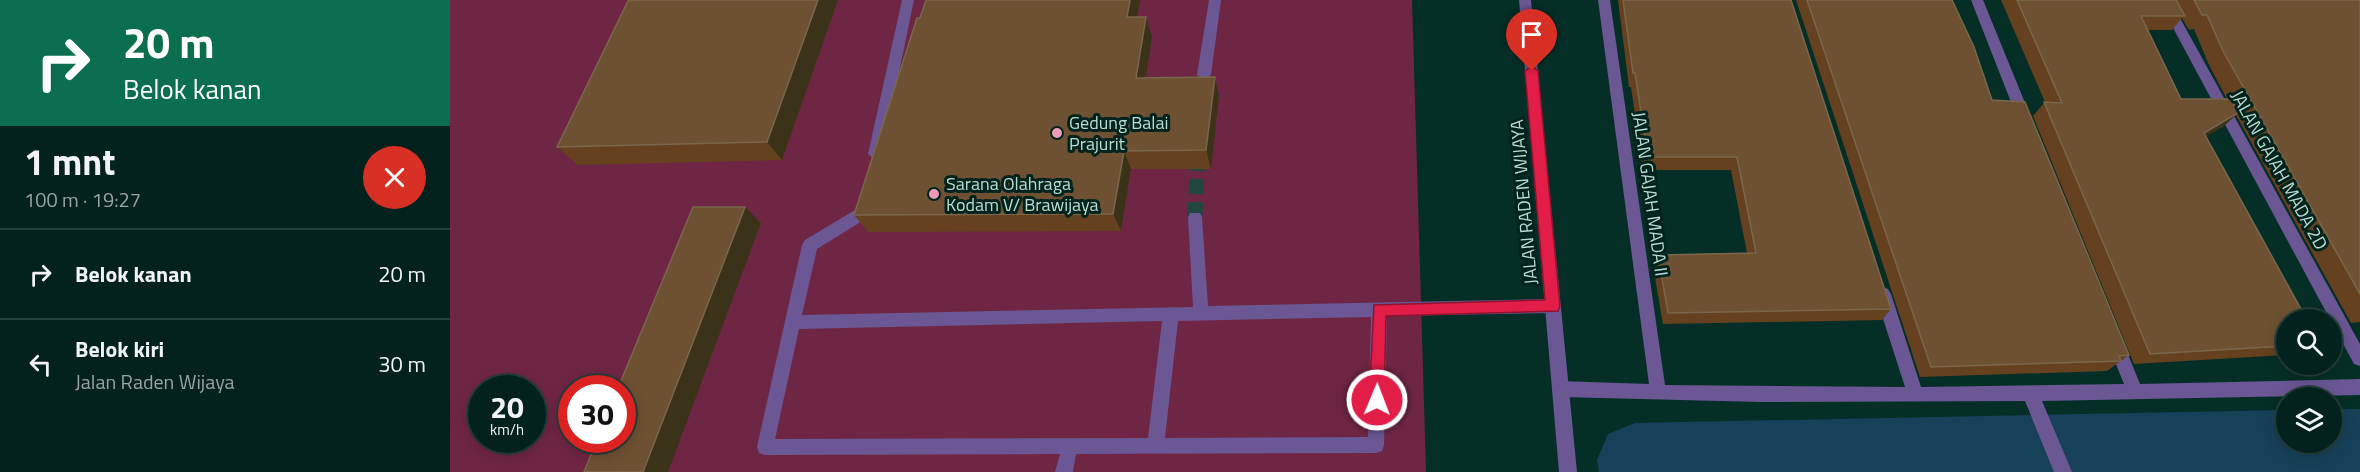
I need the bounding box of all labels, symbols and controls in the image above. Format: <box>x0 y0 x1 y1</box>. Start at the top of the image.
pin <box>1506 9 1557 71</box>
text: 20 m <box>123 10 215 74</box>
icon: arrive <box>1515 18 1548 51</box>
icon: right <box>24 24 102 102</box>
text: Belok kanan <box>123 68 262 109</box>
street label: JALAN GAJAH MADA 2D <box>2224 85 2335 254</box>
place label: Gedung Balai Prajurit <box>1069 109 1168 157</box>
street label: JALAN GAJAH MADA II <box>1626 110 1675 278</box>
street label: JALAN RADEN WIJAYA <box>1503 118 1544 286</box>
marker: Gedung Balai Prajurit <box>1050 126 1064 140</box>
text: 1 mnt <box>24 134 115 189</box>
button: close <box>363 146 426 209</box>
place label: Sarana Olahraga Kodam V/ Brawijaya <box>946 170 1099 218</box>
text: 100 m · 19:27 <box>24 184 141 215</box>
marker: Sarana Olahraga Kodam V/ Brawijaya <box>927 187 941 201</box>
text: Belok kanan <box>75 257 192 291</box>
text: 20 m <box>378 257 426 291</box>
icon: right <box>24 258 57 291</box>
map controls <box>2276 309 2342 453</box>
button: search <box>2276 309 2342 375</box>
text: Belok kiri <box>75 332 164 366</box>
text: 30 m <box>378 347 426 381</box>
icon: left <box>24 348 57 381</box>
text: Jalan Raden Wijaya <box>75 366 235 397</box>
position arrow <box>1345 368 1409 432</box>
speed limit sign: 30 <box>558 375 636 453</box>
text: 20 <box>490 384 524 430</box>
button: layers <box>2276 387 2342 453</box>
text: km/h <box>490 418 524 441</box>

